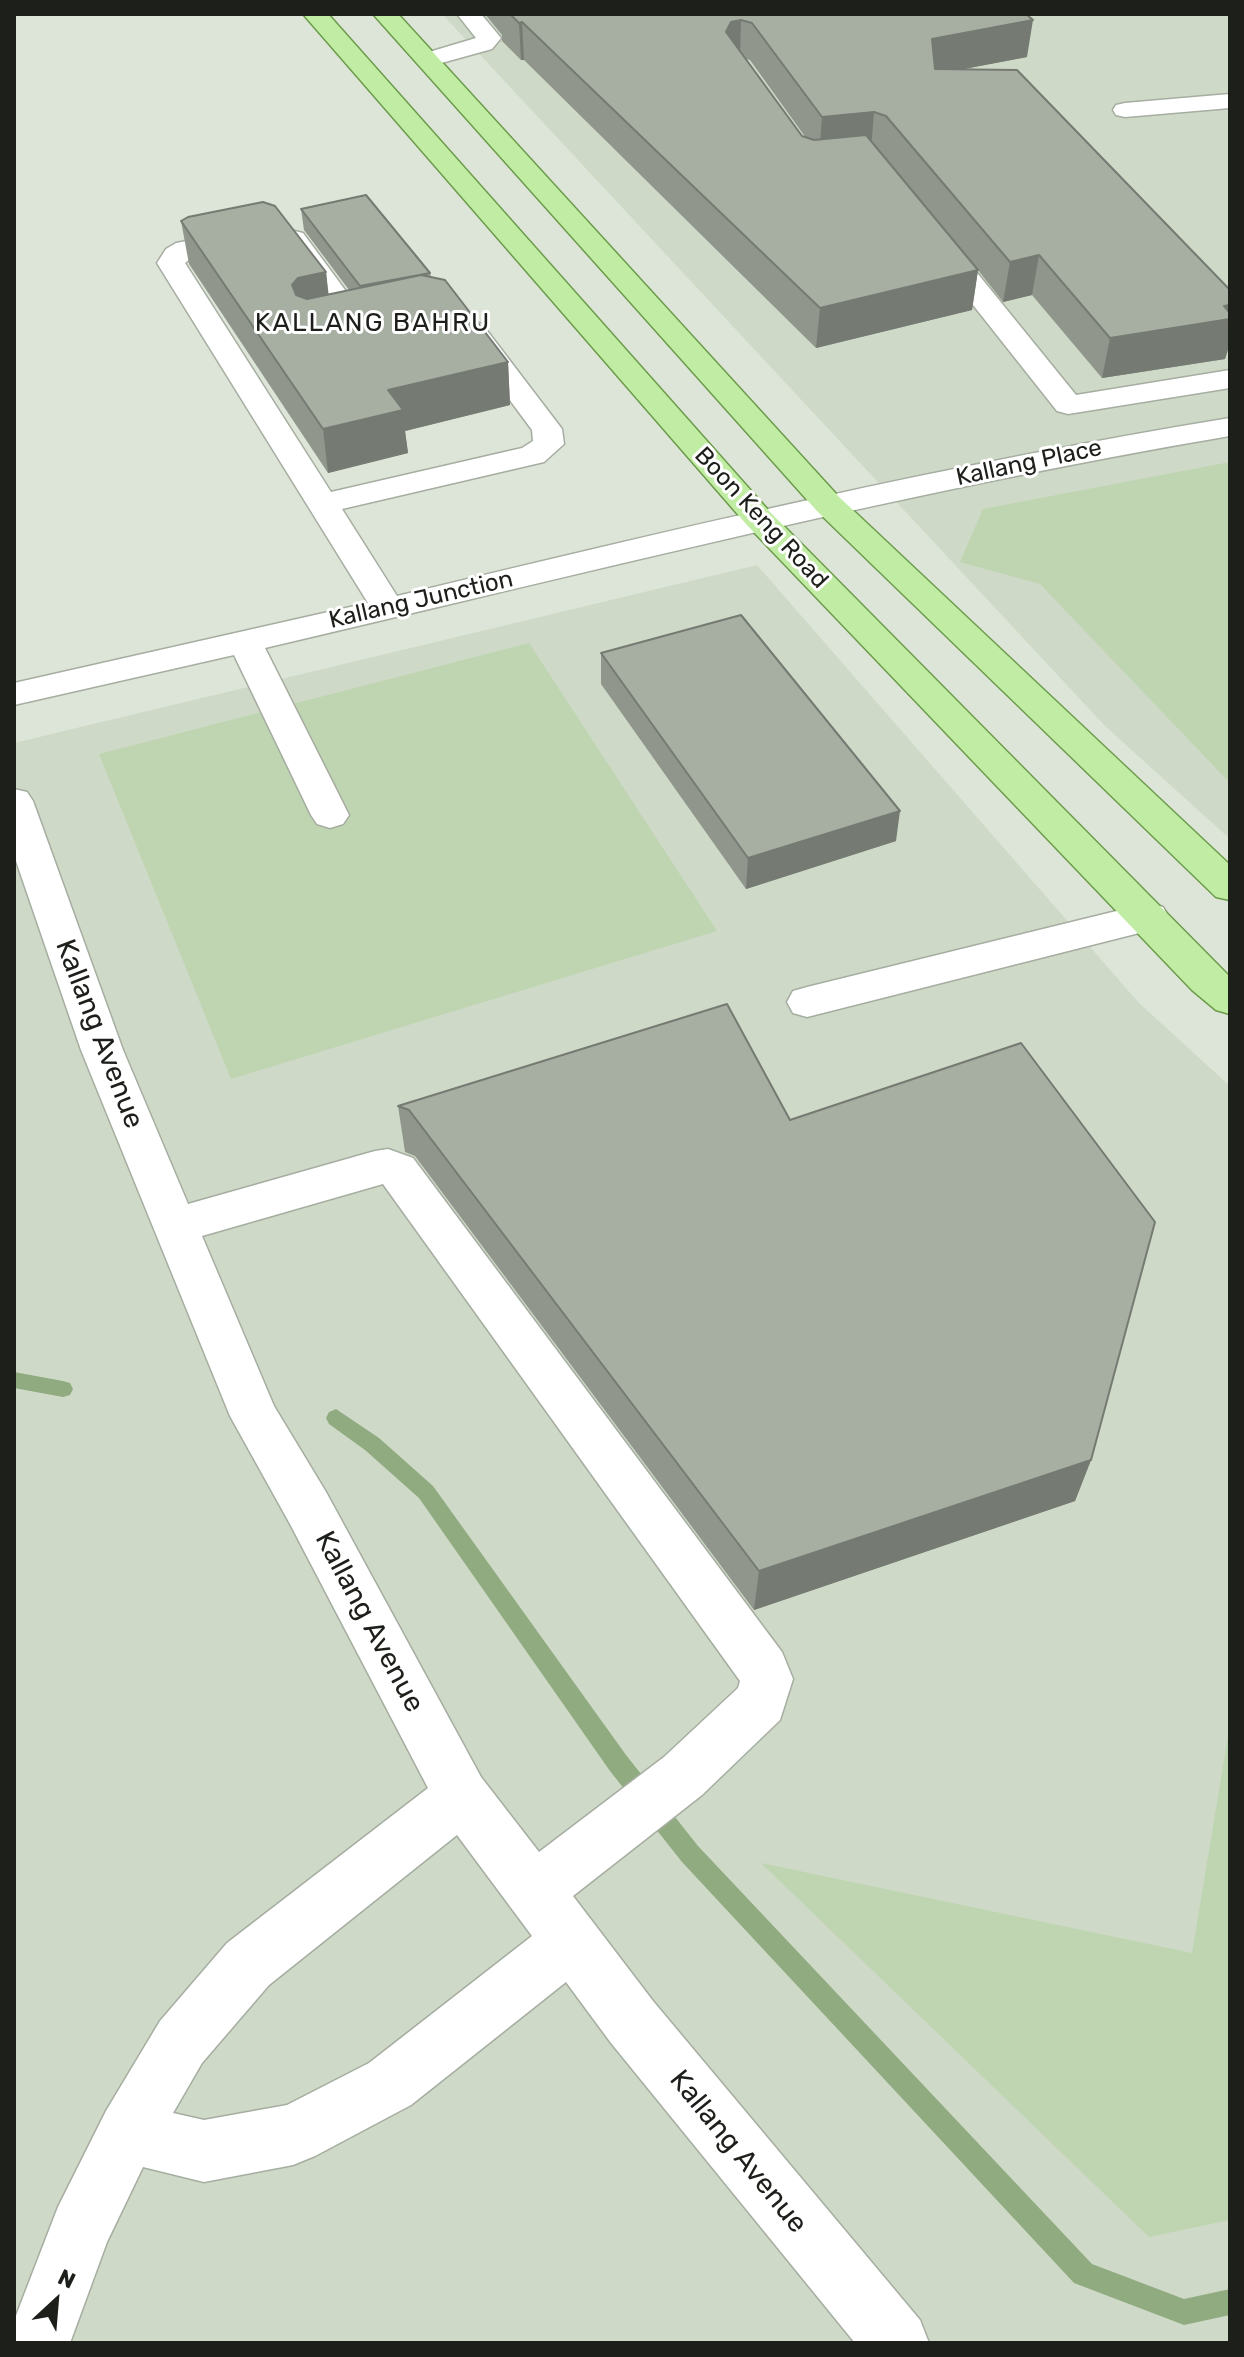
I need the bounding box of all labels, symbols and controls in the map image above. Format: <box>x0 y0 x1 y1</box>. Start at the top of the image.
district label: KALLANG BAHRU <box>255 307 491 339</box>
street label: Kallang Place <box>953 433 1105 493</box>
street label: Boon Keng Road <box>688 441 834 595</box>
street label: Kallang Junction <box>326 565 516 635</box>
street label: Kallang Avenue <box>48 935 150 1133</box>
street label: Kallang Avenue <box>307 1526 431 1718</box>
street label: Kallang Avenue <box>662 2064 814 2240</box>
north arrow <box>16 2261 96 2341</box>
text: N <box>54 2263 80 2295</box>

